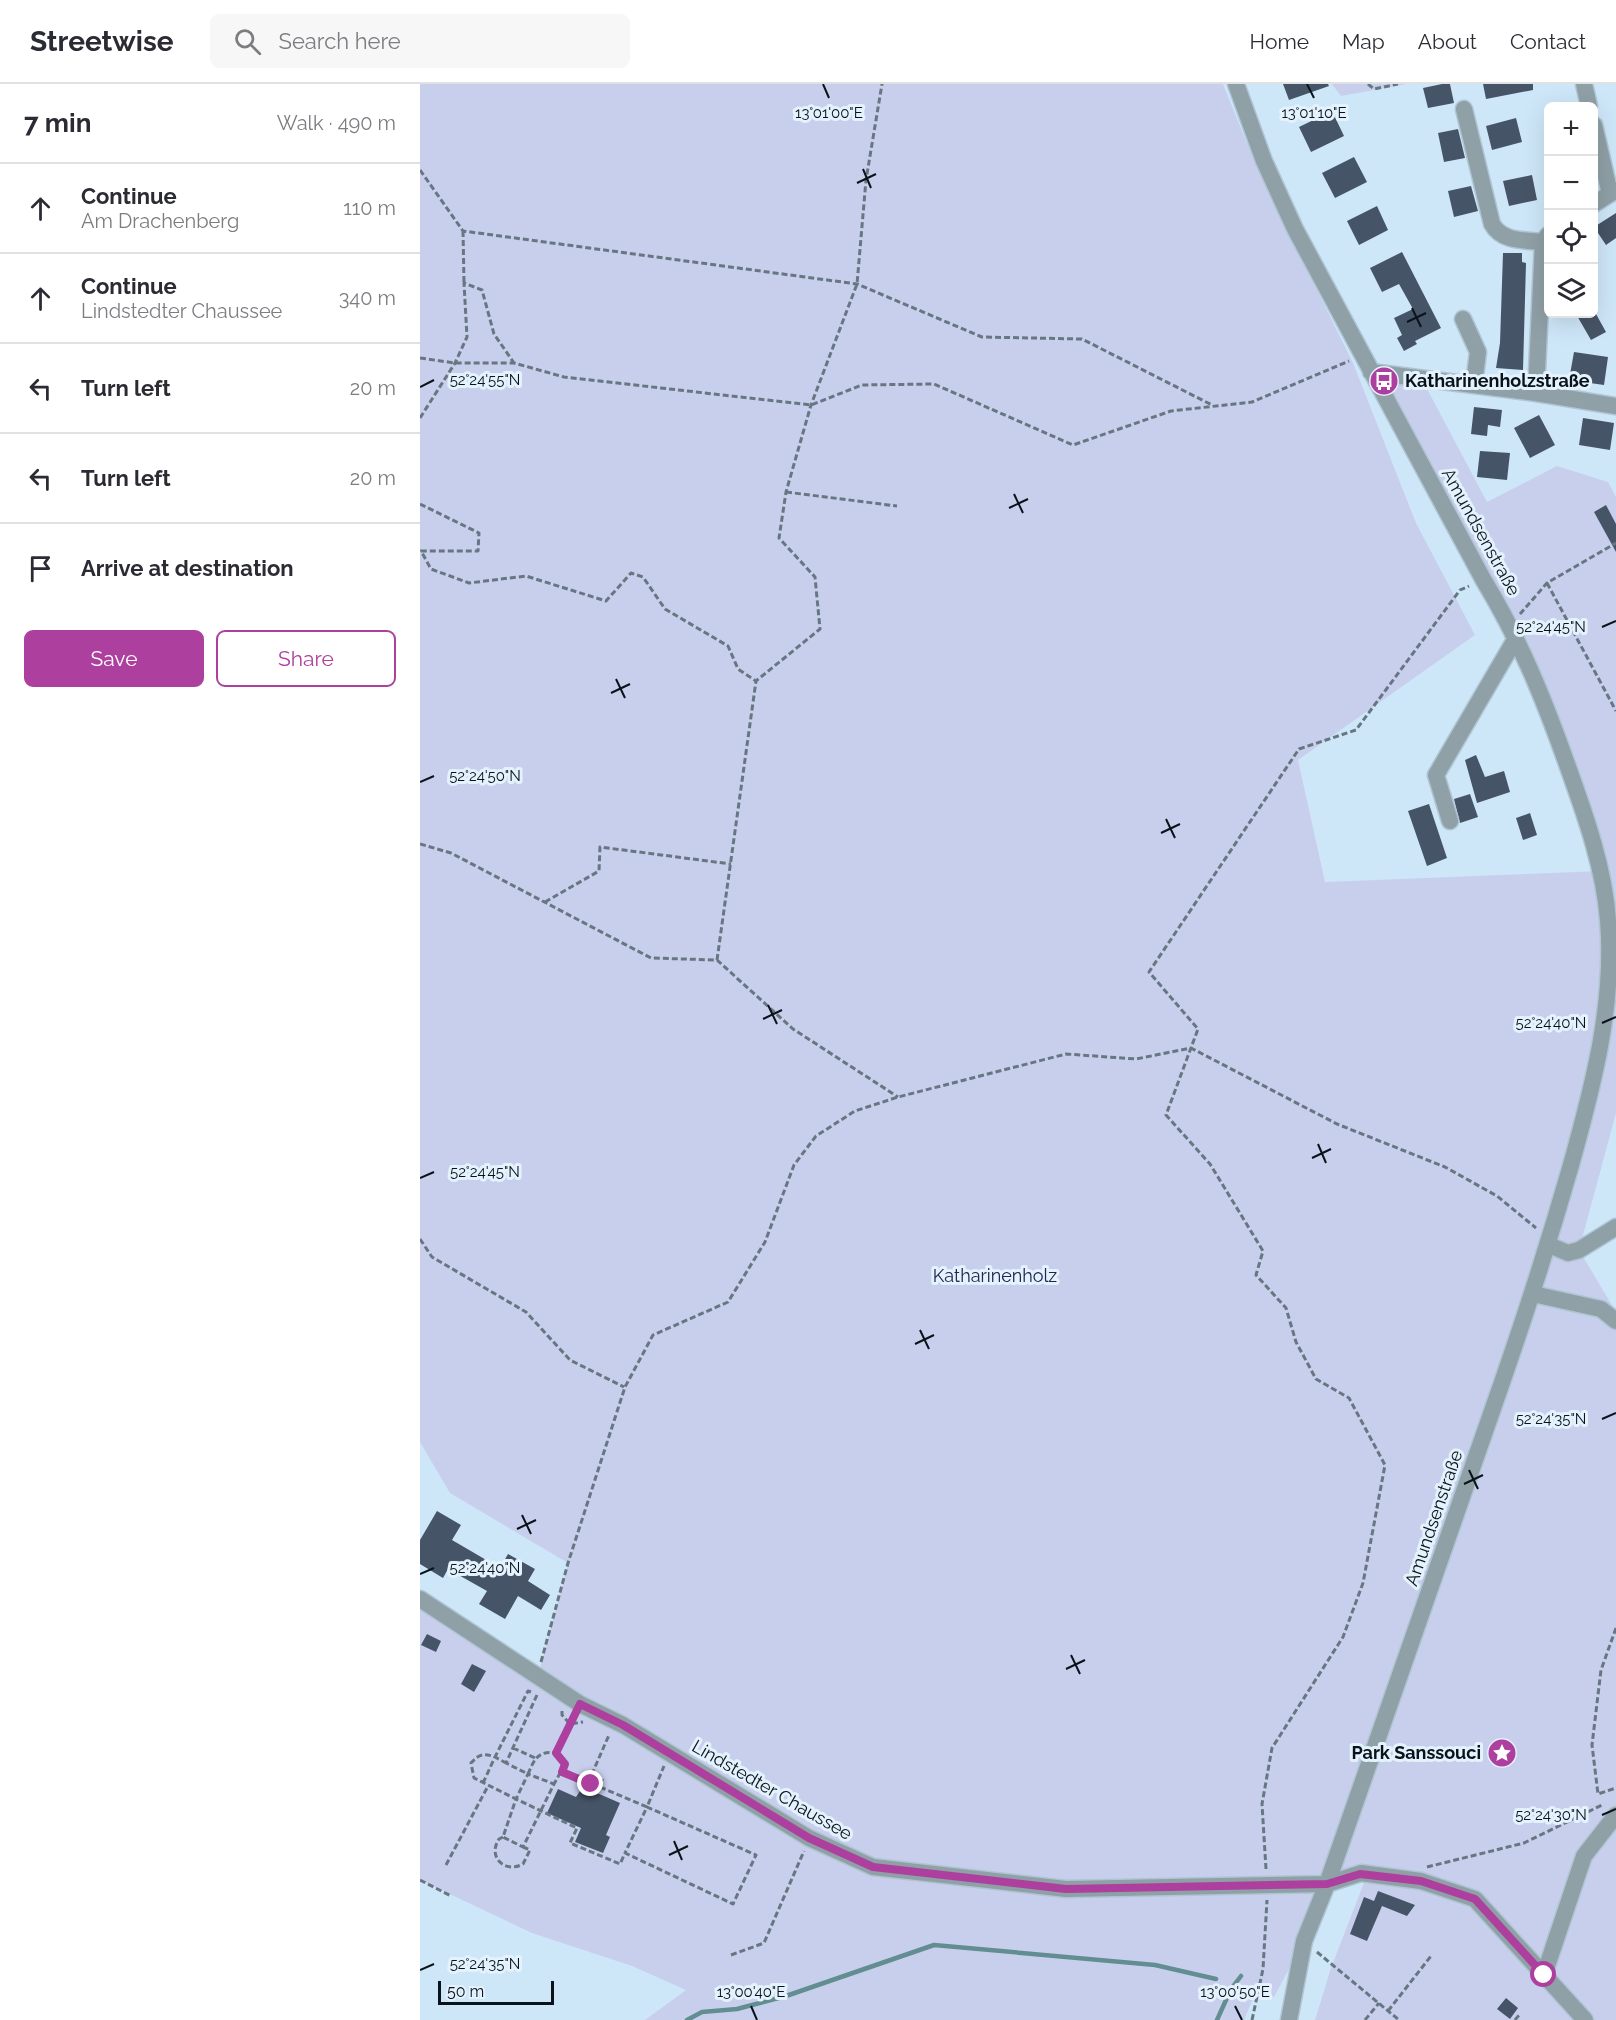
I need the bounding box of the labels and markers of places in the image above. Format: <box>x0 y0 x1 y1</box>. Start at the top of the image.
bus stop icon: Katharinenholzstraße <box>1368 365 1400 397</box>
place label: Katharinenholzstraße <box>1405 370 1590 391</box>
place icon: Park Sanssouci <box>1486 1737 1518 1769</box>
place label: Park Sanssouci <box>1351 1742 1481 1763</box>

